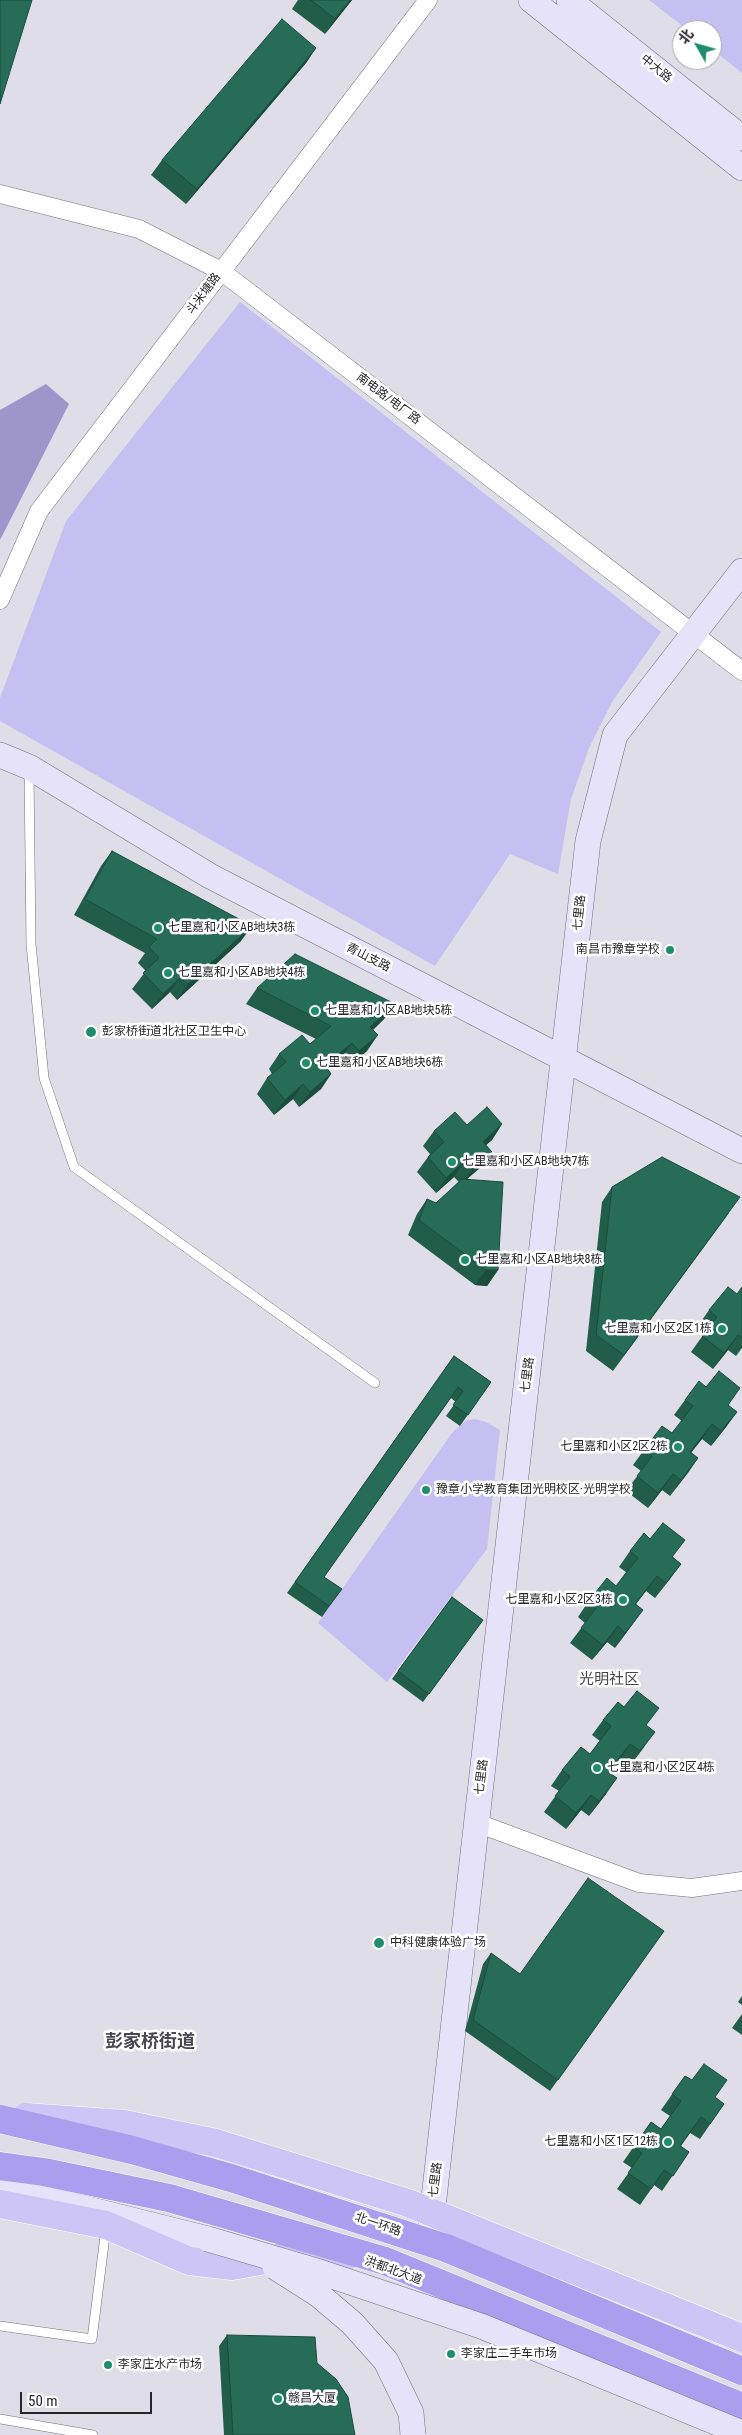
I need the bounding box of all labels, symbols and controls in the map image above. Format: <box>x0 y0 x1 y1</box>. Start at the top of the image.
north arrow <box>672 20 722 70</box>
text: 北 <box>675 26 697 47</box>
street label: 中大路 <box>637 52 675 86</box>
street label: 斗米塘路 <box>184 270 224 318</box>
street label: 南电路/电厂路 <box>353 370 423 428</box>
street label: 七里路 <box>571 894 589 932</box>
place label: 七里嘉和小区AB地块3栋 <box>168 921 295 935</box>
marker: 七里嘉和小区AB地块3栋 <box>152 922 164 934</box>
street label: 青山支路 <box>343 941 393 975</box>
place label: 南昌市豫章学校 <box>576 943 660 957</box>
marker: 南昌市豫章学校 <box>664 944 676 956</box>
place label: 七里嘉和小区AB地块4栋 <box>178 966 305 980</box>
marker: 七里嘉和小区AB地块4栋 <box>162 967 174 979</box>
place label: 七里嘉和小区AB地块5栋 <box>325 1004 452 1018</box>
marker: 七里嘉和小区AB地块5栋 <box>309 1005 321 1017</box>
marker: 彭家桥街道北社区卫生中心 <box>84 1025 98 1039</box>
place label: 彭家桥街道北社区卫生中心 <box>102 1025 246 1039</box>
place label: 七里嘉和小区AB地块6栋 <box>316 1056 443 1070</box>
marker: 七里嘉和小区AB地块6栋 <box>300 1057 312 1069</box>
place label: 七里嘉和小区AB地块7栋 <box>462 1155 589 1169</box>
marker: 七里嘉和小区AB地块7栋 <box>446 1156 458 1168</box>
place label: 七里嘉和小区AB地块8栋 <box>475 1253 602 1267</box>
marker: 七里嘉和小区AB地块8栋 <box>459 1254 471 1266</box>
place label: 七里嘉和小区2区1栋 <box>604 1322 712 1336</box>
marker: 七里嘉和小区2区1栋 <box>716 1323 728 1335</box>
street label: 七里路 <box>519 1356 537 1394</box>
place label: 七里嘉和小区2区2栋 <box>560 1440 668 1454</box>
marker: 七里嘉和小区2区2栋 <box>672 1441 684 1453</box>
place label: 豫章小学教育集团光明校区·光明学校 <box>436 1483 631 1497</box>
marker: 豫章小学教育集团光明校区·光明学校 <box>420 1484 432 1496</box>
place label: 七里嘉和小区2区3栋 <box>505 1593 613 1607</box>
marker: 七里嘉和小区2区3栋 <box>617 1594 629 1606</box>
district label: 光明社区 <box>579 1671 639 1689</box>
street label: 七里路 <box>473 1758 491 1796</box>
place label: 七里嘉和小区2区4栋 <box>607 1761 715 1775</box>
marker: 七里嘉和小区2区4栋 <box>591 1762 603 1774</box>
marker: 中科健康体验广场 <box>372 1936 386 1950</box>
place label: 中科健康体验广场 <box>390 1936 486 1950</box>
district label: 彭家桥街道 <box>105 2031 195 2053</box>
place label: 七里嘉和小区1区12栋 <box>544 2135 658 2149</box>
marker: 七里嘉和小区1区12栋 <box>662 2136 674 2148</box>
street label: 七里路 <box>427 2161 445 2199</box>
street label: 北一环路 <box>353 2210 403 2240</box>
street label: 洪都北大道 <box>362 2254 424 2288</box>
place label: 李家庄二手车市场 <box>461 2347 557 2361</box>
marker: 李家庄二手车市场 <box>445 2348 457 2360</box>
place label: 李家庄水产市场 <box>118 2358 202 2372</box>
marker: 李家庄水产市场 <box>102 2359 114 2371</box>
scale bar <box>22 2382 155 2414</box>
text: 50 m <box>28 2392 58 2410</box>
place label: 赣昌大厦 <box>288 2392 336 2406</box>
marker: 赣昌大厦 <box>272 2393 284 2405</box>

